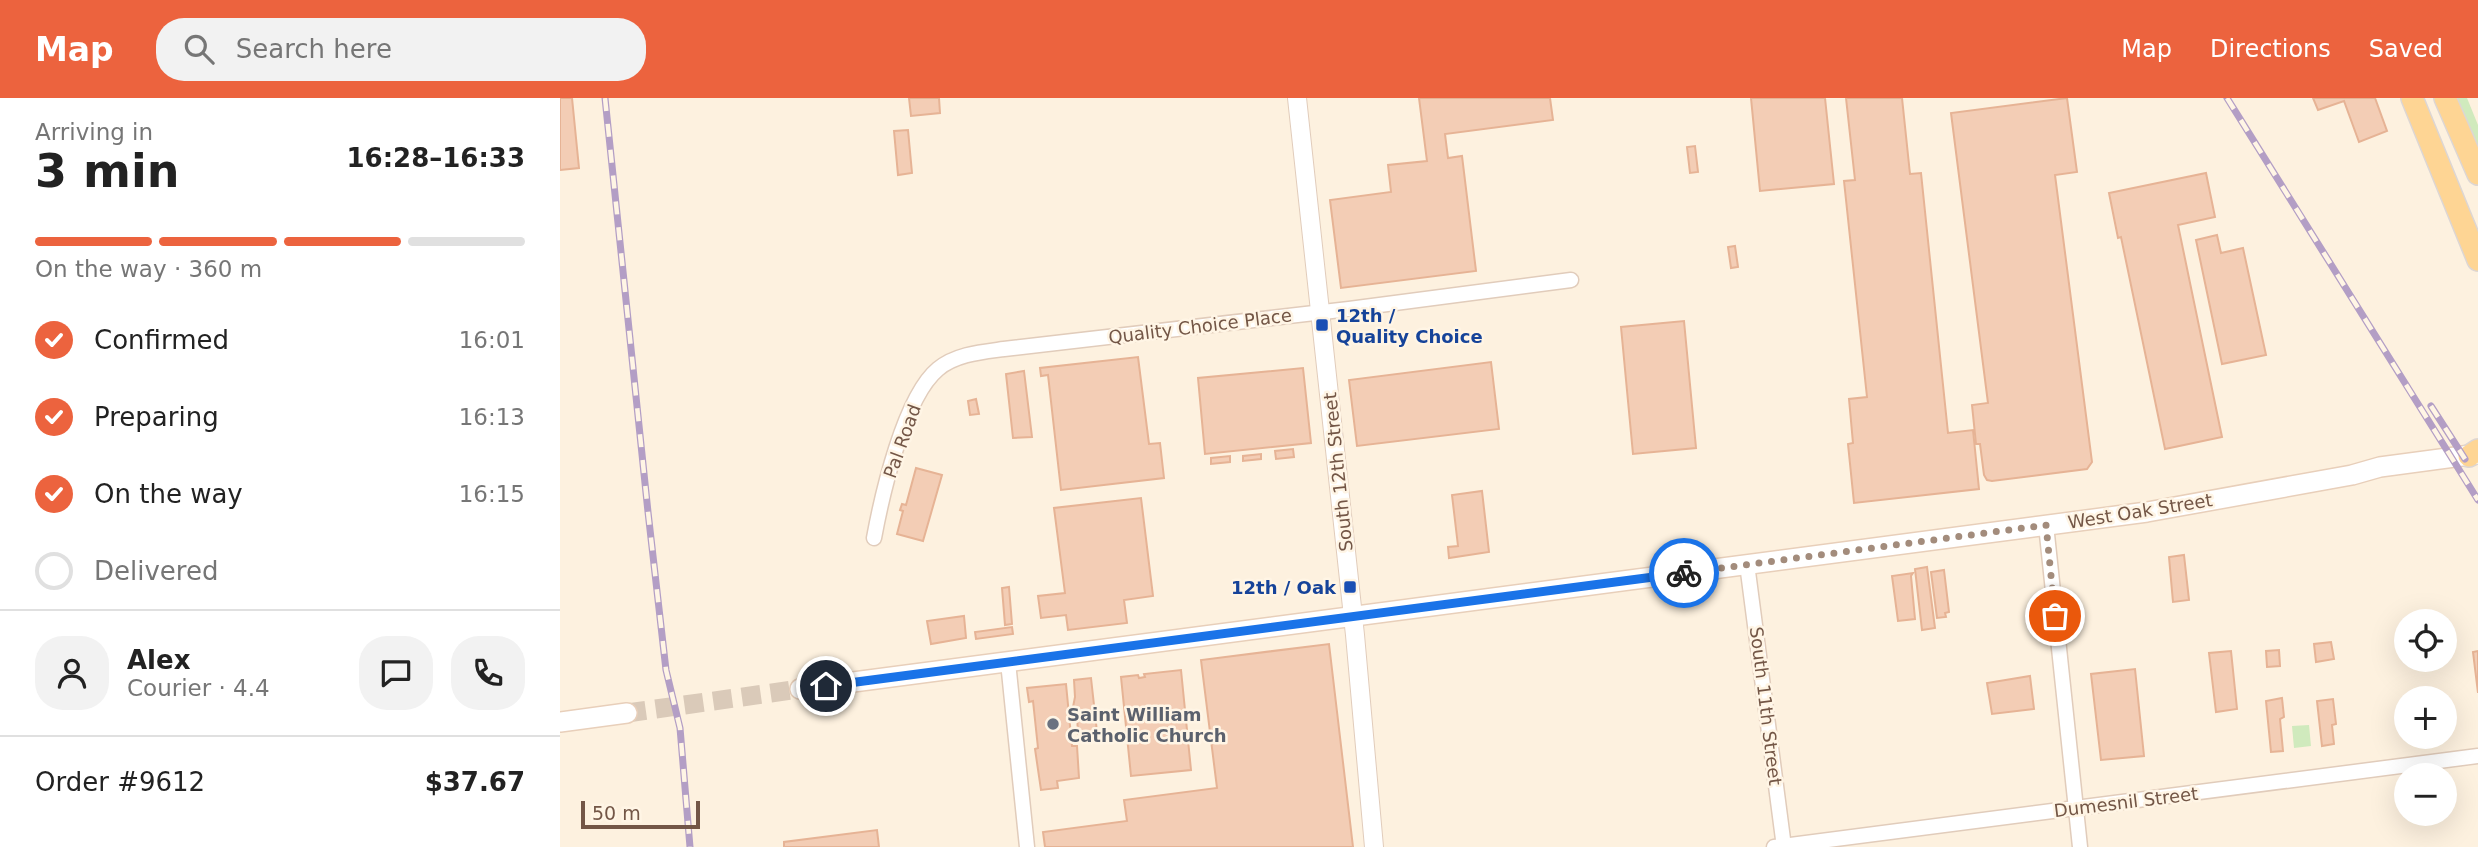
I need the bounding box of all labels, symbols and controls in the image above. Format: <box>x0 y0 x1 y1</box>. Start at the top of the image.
search box <box>156 18 646 81</box>
text: Map <box>35 30 114 69</box>
icon: search <box>180 30 218 68</box>
text: Search here <box>236 34 392 64</box>
text: Map <box>2121 35 2172 63</box>
text: Directions <box>2210 35 2331 63</box>
text: Saved <box>2369 35 2443 63</box>
text: Arriving in <box>35 119 153 145</box>
text: 16:28–16:33 <box>346 143 525 173</box>
text: 3 min <box>35 144 179 198</box>
text: On the way · 360 m <box>35 256 262 282</box>
street label: Quality Choice Place <box>1107 304 1293 348</box>
place label: 12th / Quality Choice <box>1336 305 1483 347</box>
marker: 12th / Quality Choice <box>1314 317 1330 333</box>
icon: check <box>35 321 73 359</box>
text: Confirmed <box>94 325 229 355</box>
text: 16:01 <box>459 327 525 353</box>
street label: South 12th Street <box>1319 391 1357 553</box>
icon: check <box>35 398 73 436</box>
street label: Pal Road <box>879 401 925 481</box>
text: Preparing <box>94 402 219 432</box>
text: 16:13 <box>459 404 525 430</box>
icon: check <box>35 475 73 513</box>
text: On the way <box>94 479 243 509</box>
text: 16:15 <box>459 481 525 507</box>
street label: West Oak Street <box>2066 489 2214 533</box>
courier <box>1649 538 1719 608</box>
icon: bike <box>1665 554 1703 592</box>
text: Delivered <box>94 556 218 586</box>
place label: 12th / Oak <box>1231 577 1337 598</box>
marker: 12th / Oak <box>1342 579 1358 595</box>
pin <box>2025 586 2085 646</box>
icon: bag <box>2036 597 2074 635</box>
map controls <box>2394 609 2457 826</box>
button: locate <box>2394 609 2457 672</box>
street label: South 11th Street <box>1746 625 1786 787</box>
button: person <box>35 636 109 710</box>
button: chat <box>359 636 433 710</box>
button: phone <box>451 636 525 710</box>
text: Alex <box>127 645 190 675</box>
pin <box>796 656 856 716</box>
icon: home <box>807 667 845 705</box>
text: Courier · 4.4 <box>127 675 270 701</box>
button: + <box>2394 686 2457 749</box>
place label: Saint William Catholic Church <box>1067 704 1227 746</box>
marker: Saint William Catholic Church <box>1045 716 1061 732</box>
button: − <box>2394 763 2457 826</box>
text: Order #9612 <box>35 767 205 797</box>
text: $37.67 <box>425 767 525 797</box>
street label: Dumesnil Street <box>2053 783 2199 821</box>
scale bar <box>581 798 700 830</box>
text: 50 m <box>592 802 641 824</box>

